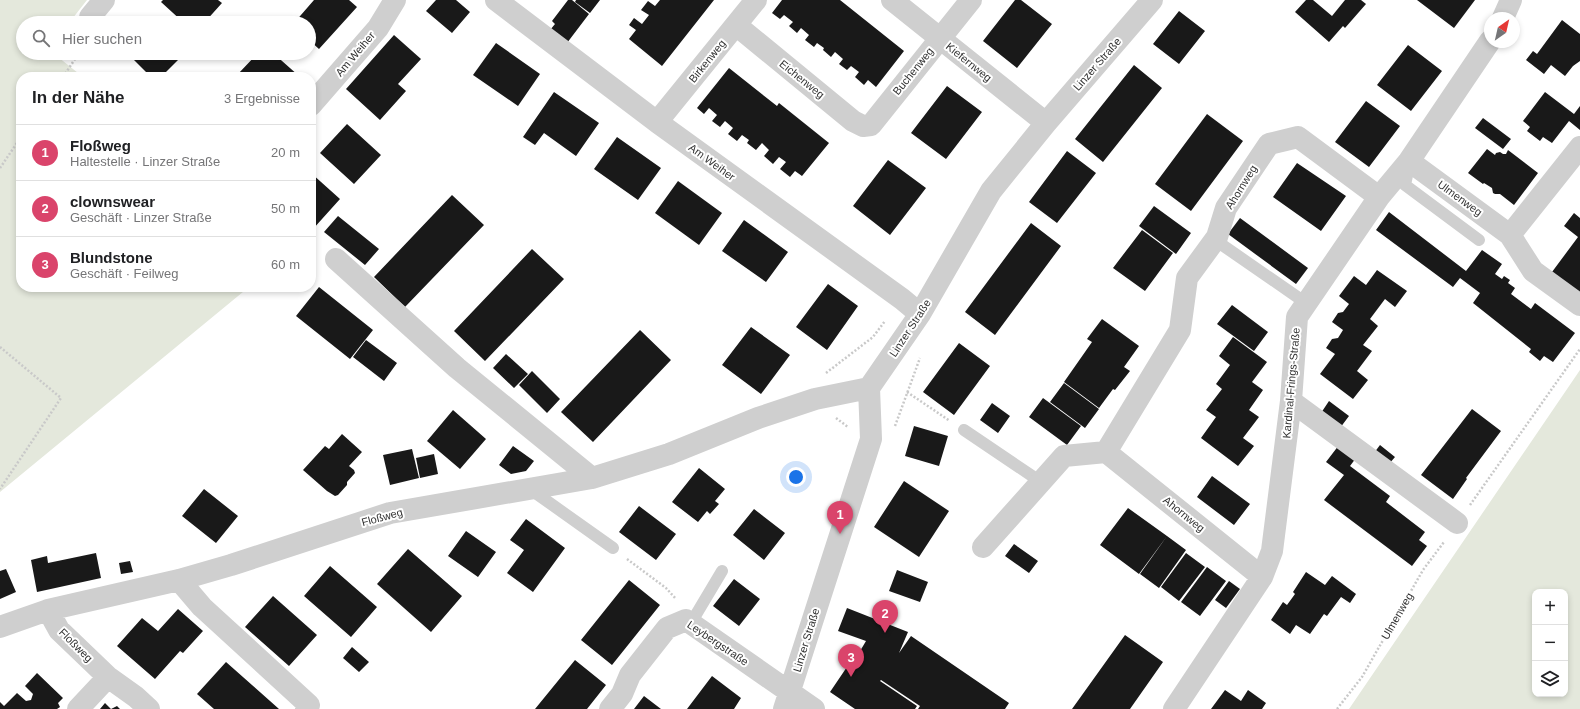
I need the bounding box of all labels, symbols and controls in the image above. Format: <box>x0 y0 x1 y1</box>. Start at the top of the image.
north arrow <box>1484 12 1520 48</box>
search box <box>16 16 316 60</box>
icon: search <box>30 27 52 49</box>
street label: Am Weiher <box>333 29 377 79</box>
text: Hier suchen <box>62 30 142 47</box>
street label: Linzer Straße <box>1071 35 1123 93</box>
street label: Birkenweg <box>686 37 728 85</box>
street label: Kiefernweg <box>944 40 994 84</box>
street label: Buchenweg <box>890 45 936 97</box>
street label: Eichenweg <box>777 57 827 101</box>
text: In der Nähe <box>32 88 125 107</box>
text: 3 Ergebnisse <box>224 91 300 106</box>
text: Floßweg <box>70 137 131 154</box>
street label: Am Weiher <box>687 141 738 183</box>
text: 1 <box>41 145 49 160</box>
text: 20 m <box>271 145 300 160</box>
text: Haltestelle · Linzer Straße <box>70 154 220 169</box>
street label: Ahornweg <box>1223 163 1259 211</box>
street label: Ulmenweg <box>1435 178 1485 218</box>
text: clownswear <box>70 193 155 210</box>
text: 2 <box>41 201 49 216</box>
text: 50 m <box>271 201 300 216</box>
text: Geschäft · Linzer Straße <box>70 210 212 225</box>
text: Blundstone <box>70 249 153 266</box>
text: 3 <box>41 257 49 272</box>
text: 60 m <box>271 257 300 272</box>
text: Geschäft · Feilweg <box>70 266 178 281</box>
street label: Linzer Straße <box>887 297 933 359</box>
street label: Kardinal-Frings-Straße <box>1280 327 1302 439</box>
your location <box>786 467 806 487</box>
street label: Ahornweg <box>1161 494 1207 534</box>
pin: 1 <box>827 501 853 534</box>
street label: Floßweg <box>360 506 404 528</box>
map controls <box>1532 589 1568 697</box>
button: + <box>1532 589 1568 625</box>
street label: Ulmenweg <box>1379 590 1415 642</box>
pin: 2 <box>872 600 898 633</box>
street label: Linzer Straße <box>791 607 821 673</box>
street label: Leybergstraße <box>685 618 751 668</box>
button: − <box>1532 625 1568 661</box>
street label: Floßweg <box>57 626 95 664</box>
pin: 3 <box>838 644 864 677</box>
button: layers <box>1532 661 1568 697</box>

